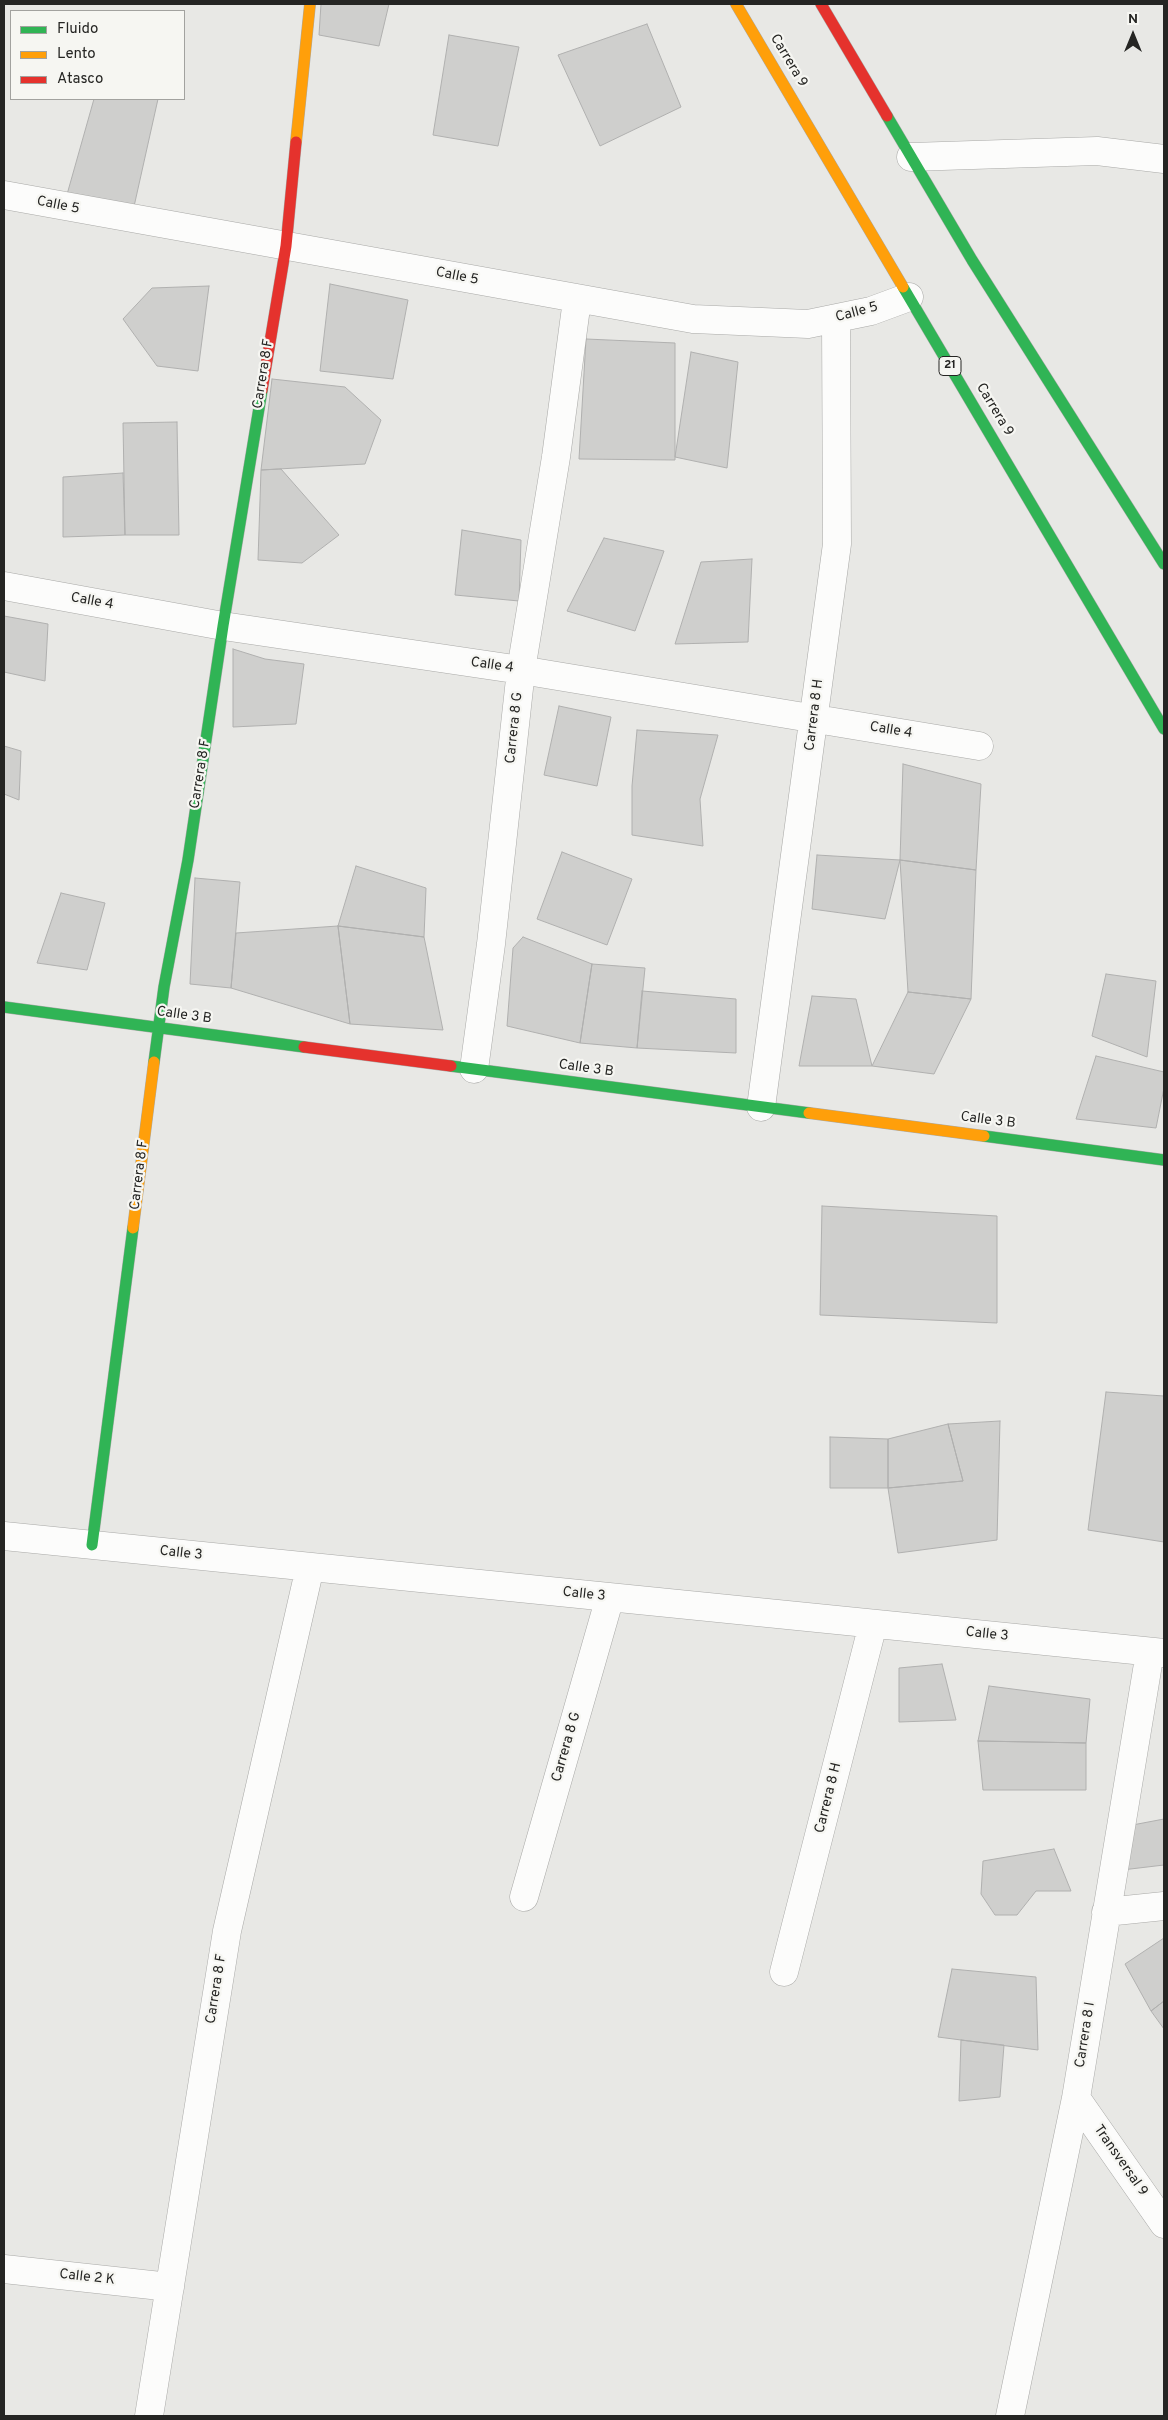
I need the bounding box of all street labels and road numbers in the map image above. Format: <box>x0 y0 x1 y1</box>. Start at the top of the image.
street label: Carrera 9 <box>766 31 810 91</box>
street label: Calle 5 <box>35 194 81 218</box>
street label: Calle 5 <box>434 265 480 289</box>
street label: Calle 5 <box>834 299 880 327</box>
street label: Carrera 8 F <box>250 338 278 410</box>
road number: 21 <box>939 356 961 376</box>
street label: Carrera 9 <box>972 380 1016 440</box>
street label: Calle 4 <box>69 590 115 614</box>
street label: Calle 4 <box>469 655 515 677</box>
street label: Carrera 8 H <box>802 678 828 752</box>
street label: Carrera 8 G <box>503 691 527 765</box>
street label: Calle 4 <box>868 719 914 743</box>
street label: Carrera 8 F <box>187 738 215 810</box>
street label: Calle 3 B <box>155 1004 213 1028</box>
street label: Calle 3 B <box>557 1057 615 1081</box>
street label: Calle 3 B <box>959 1109 1017 1133</box>
street label: Carrera 8 F <box>127 1139 153 1211</box>
street label: Calle 3 <box>159 1543 203 1565</box>
street label: Calle 3 <box>562 1584 606 1606</box>
street label: Calle 3 <box>965 1624 1009 1646</box>
street label: Carrera 8 G <box>549 1710 585 1784</box>
street label: Carrera 8 H <box>812 1761 846 1835</box>
street label: Carrera 8 F <box>203 1953 231 2025</box>
street label: Carrera 8 I <box>1073 2001 1099 2069</box>
street label: Transversal 9 <box>1089 2122 1151 2200</box>
street label: Calle 2 K <box>58 2267 116 2289</box>

